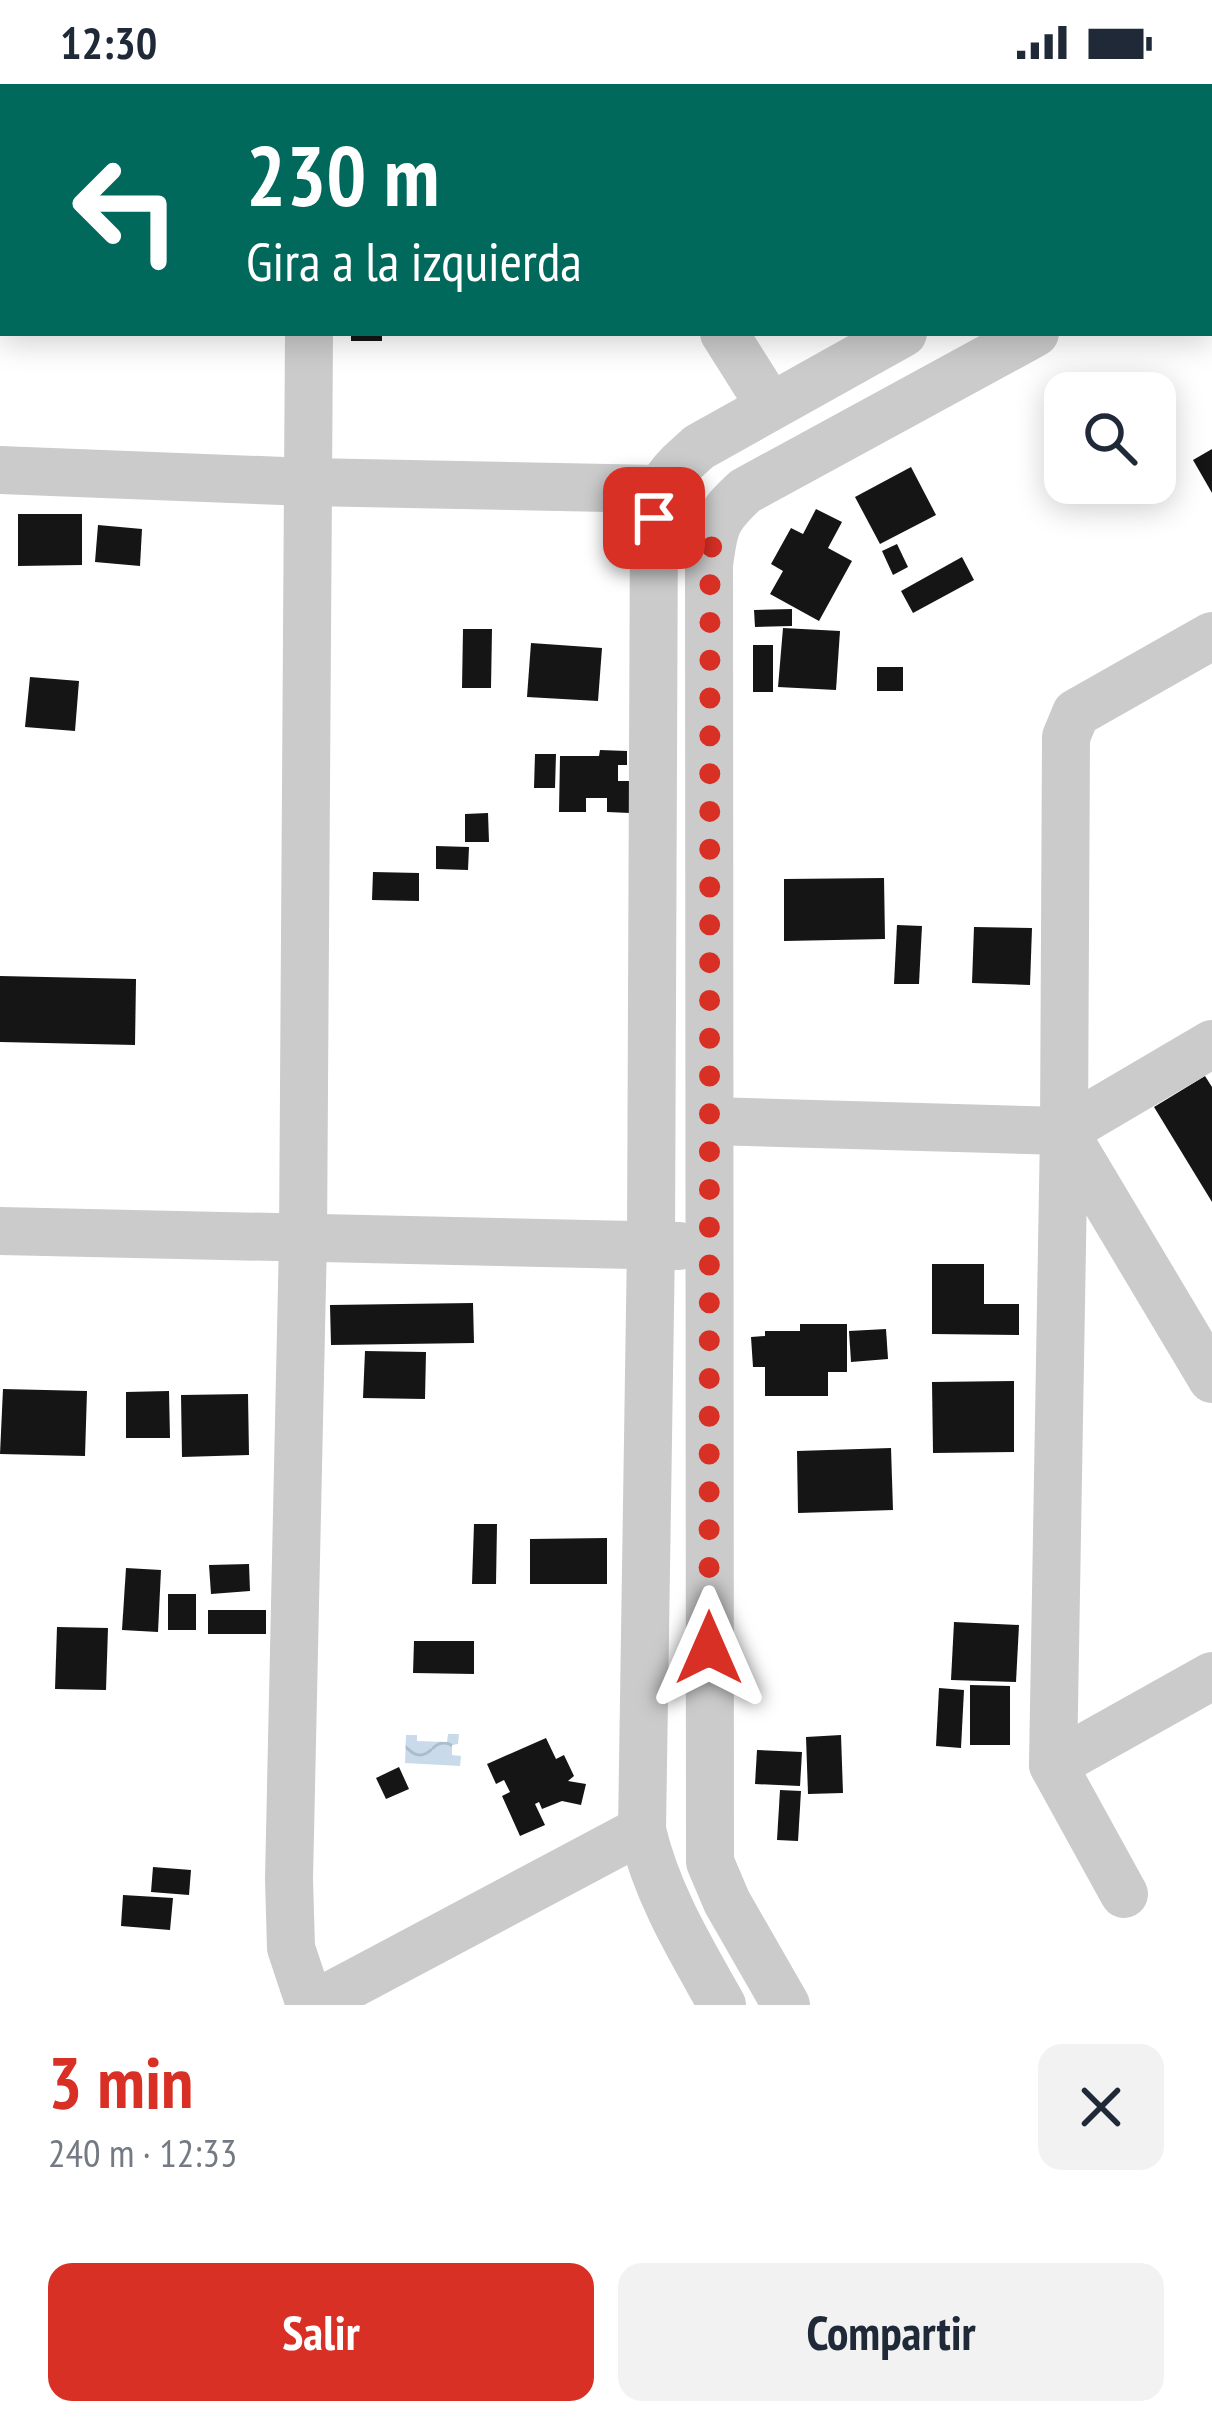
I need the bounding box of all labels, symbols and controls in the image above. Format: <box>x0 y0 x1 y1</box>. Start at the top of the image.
text: 12:30 <box>60 13 157 71</box>
text: 230 m <box>246 120 439 229</box>
icon: left <box>48 132 204 288</box>
text: Gira a la izquierda <box>246 226 582 296</box>
map controls <box>1044 372 1176 504</box>
button: search <box>1044 372 1176 504</box>
pin <box>603 467 705 569</box>
icon: arrive <box>621 485 687 551</box>
position arrow <box>646 1585 772 1711</box>
text: 3 min <box>48 2035 193 2128</box>
button: close <box>1038 2044 1164 2170</box>
text: 240 m · 12:33 <box>48 2127 237 2178</box>
button: Salir <box>48 2263 594 2401</box>
button: Compartir <box>618 2263 1164 2401</box>

